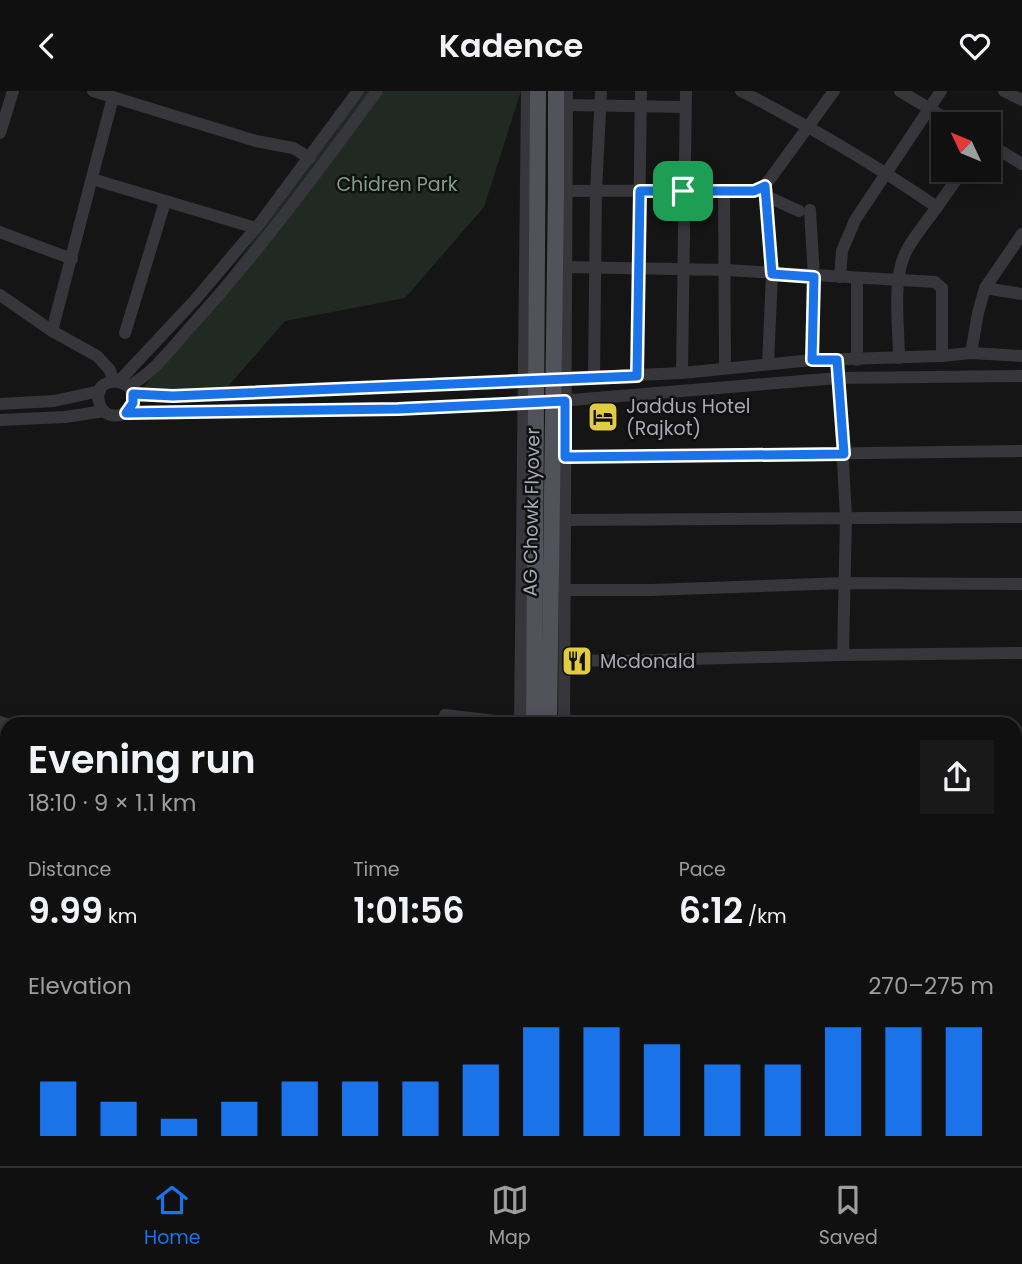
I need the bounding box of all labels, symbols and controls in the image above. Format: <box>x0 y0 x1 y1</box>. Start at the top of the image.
text: Kadence <box>439 23 583 68</box>
icon: back <box>28 27 66 65</box>
icon: heart <box>956 27 994 65</box>
north arrow <box>931 112 1001 182</box>
map controls <box>931 112 1001 182</box>
pin <box>653 161 713 221</box>
park label: Chidren Park <box>336 171 458 198</box>
icon: arrive <box>664 172 702 210</box>
place label: Jaddus Hotel (Rajkot) <box>626 393 750 442</box>
hotel icon: Jaddus Hotel (Rajkot) <box>586 400 620 434</box>
street label: AG Chowk Flyover <box>517 427 546 597</box>
restaurant icon: Mcdonald <box>560 644 594 678</box>
place label: Mcdonald <box>600 648 695 675</box>
text: Evening run <box>28 733 256 786</box>
button: share <box>920 740 994 814</box>
text: 18:10 · 9 × 1.1 km <box>28 787 197 819</box>
text: Distance <box>28 856 111 883</box>
text: Time <box>353 856 400 883</box>
text: Pace <box>679 856 726 883</box>
text: 9.99 <box>28 886 103 935</box>
text: 1:01:56 <box>353 886 465 935</box>
text: 6:12 <box>679 886 743 935</box>
text: km <box>103 903 137 930</box>
text: /km <box>743 903 787 930</box>
text: Elevation <box>28 970 132 1002</box>
text: 270–275 m <box>868 970 994 1002</box>
tab: Home <box>144 1181 201 1252</box>
tab: Map <box>489 1181 531 1252</box>
tab: Saved <box>819 1181 878 1252</box>

